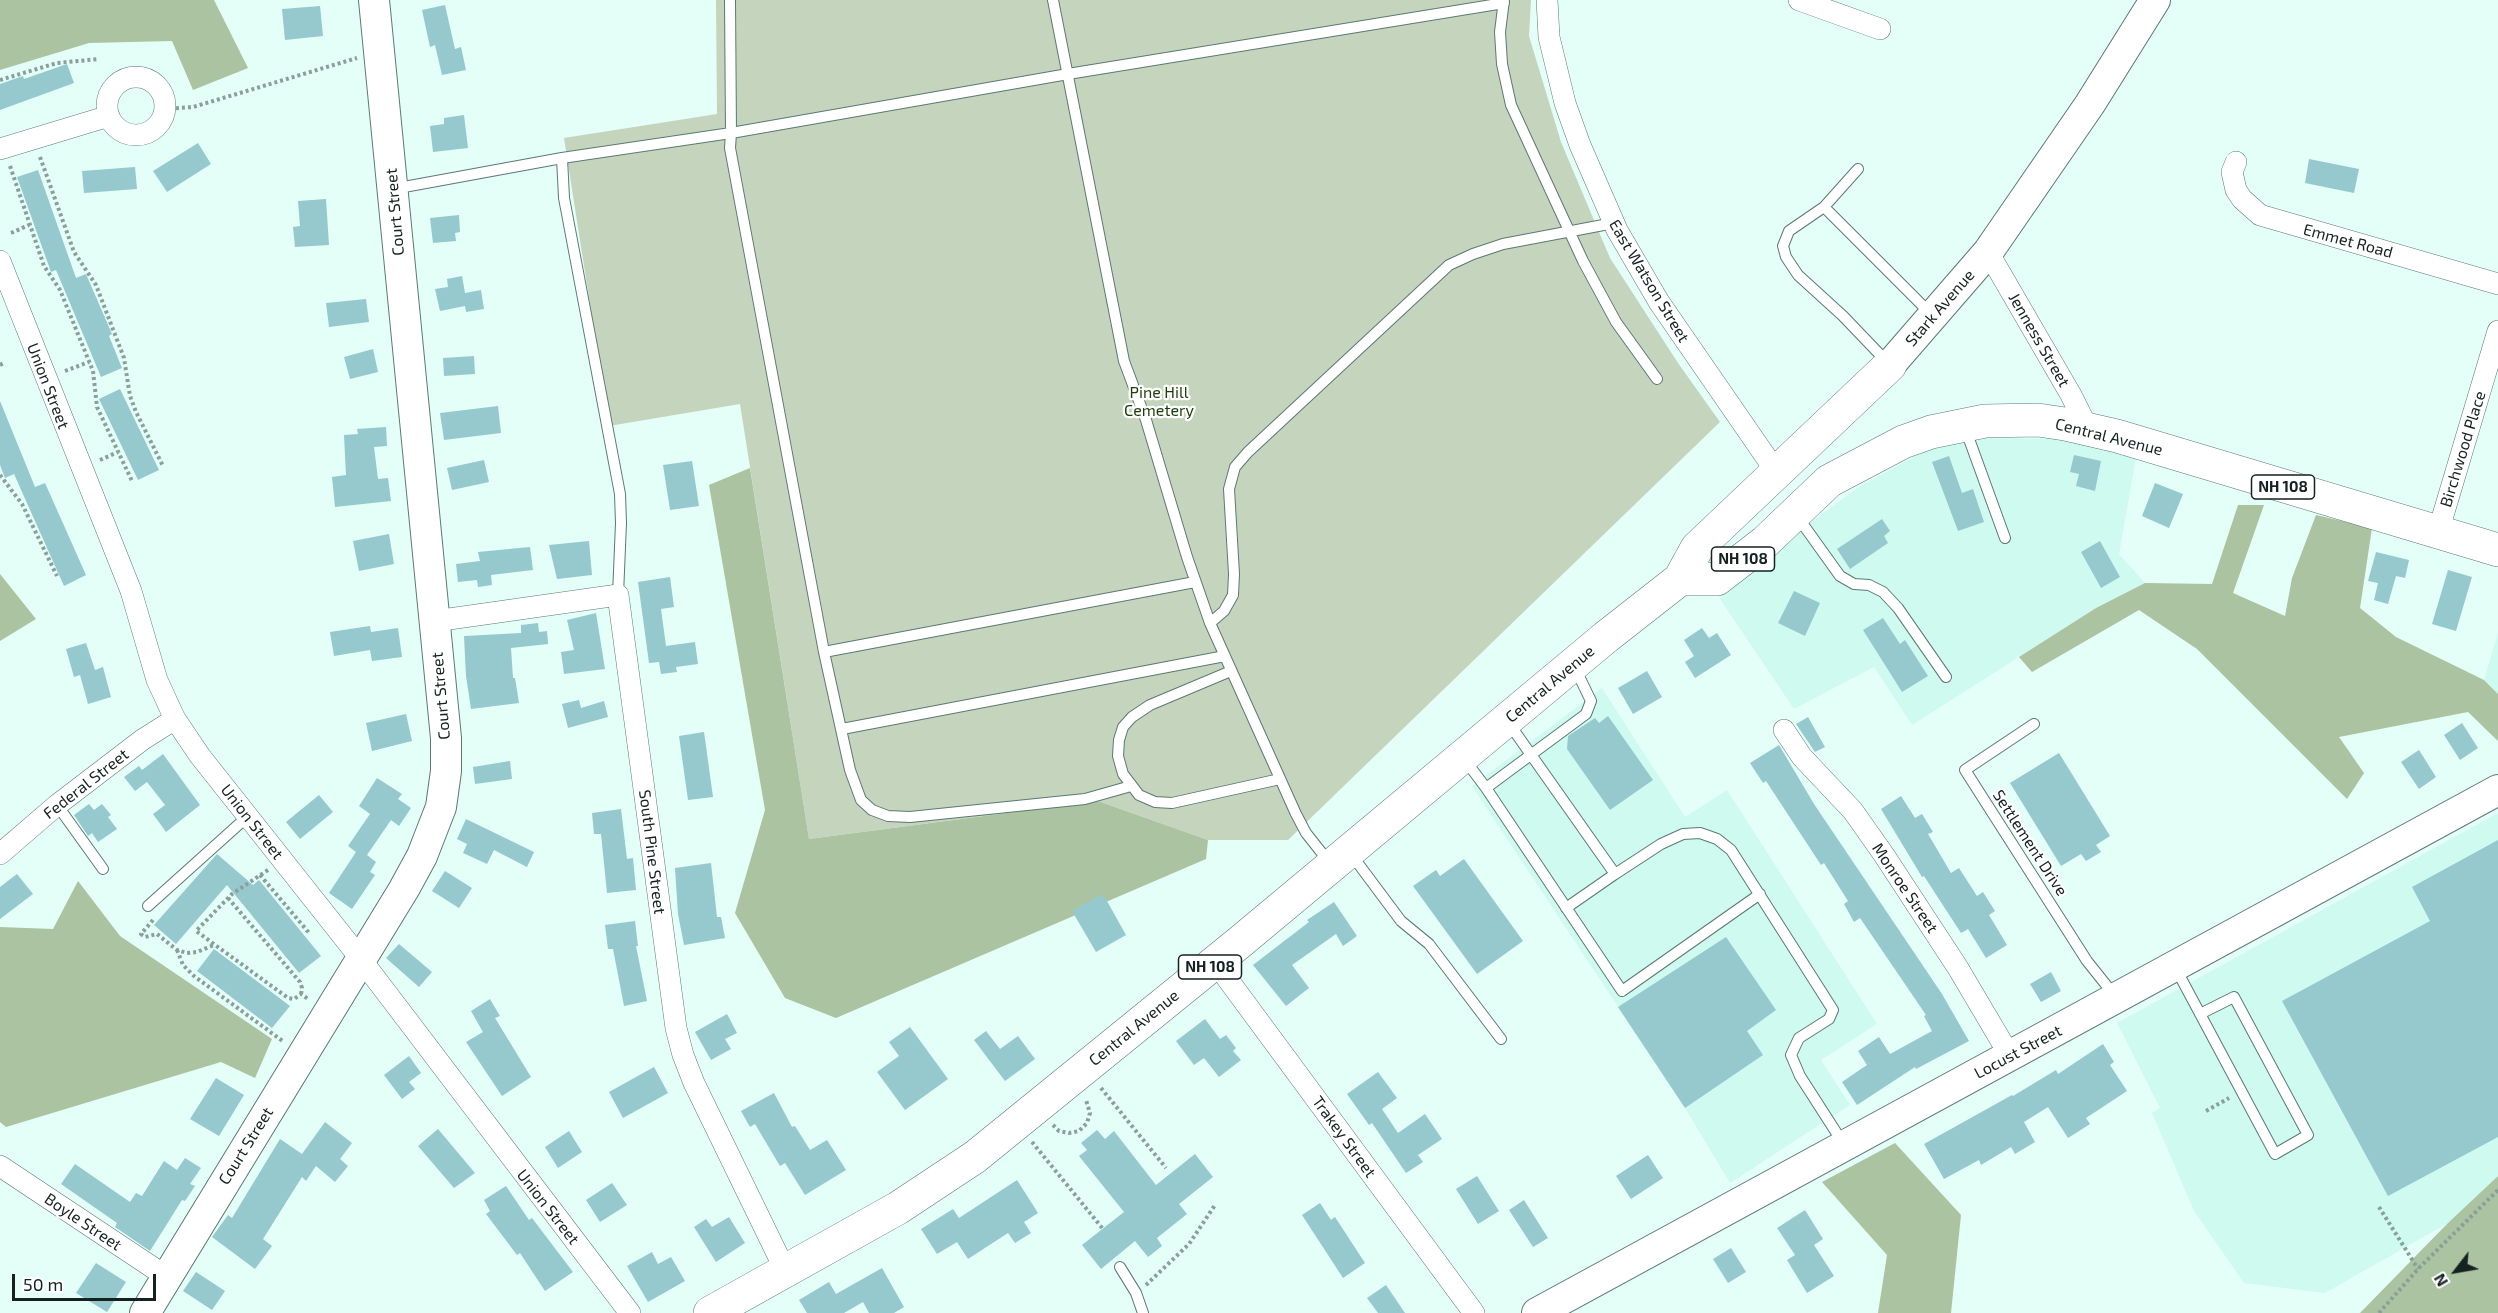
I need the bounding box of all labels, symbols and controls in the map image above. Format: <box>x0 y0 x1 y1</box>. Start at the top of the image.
street label: Court Street <box>382 167 408 257</box>
street label: East Watson Street <box>1605 216 1693 346</box>
street label: Emmet Road <box>2301 220 2395 262</box>
street label: Stark Avenue <box>1901 266 1979 350</box>
street label: Jenness Street <box>2004 290 2074 390</box>
street label: Union Street <box>23 340 73 432</box>
park label: Pine Hill Cemetery <box>1124 383 1194 421</box>
street label: Birchwood Place <box>2436 389 2490 509</box>
street label: Central Avenue <box>2053 414 2165 460</box>
road number: NH 108 <box>2252 475 2314 499</box>
road number: NH 108 <box>1712 547 1774 571</box>
street label: Central Avenue <box>1502 641 1598 727</box>
street label: Court Street <box>428 651 454 741</box>
street label: Federal Street <box>40 745 132 823</box>
street label: Union Street <box>217 780 287 864</box>
street label: Settlement Drive <box>1989 786 2071 900</box>
street label: South Pine Street <box>635 789 669 915</box>
street label: Monroe Street <box>1868 839 1942 937</box>
road number: NH 108 <box>1178 955 1242 979</box>
street label: Central Avenue <box>1085 986 1183 1070</box>
street label: Locust Street <box>1971 1021 2065 1083</box>
street label: Trakey Street <box>1308 1093 1380 1181</box>
street label: Court Street <box>215 1104 277 1188</box>
street label: Union Street <box>513 1165 583 1249</box>
street label: Boyle Street <box>41 1189 125 1255</box>
north arrow <box>2426 1241 2486 1301</box>
scale bar <box>15 1262 159 1300</box>
text: N <box>2429 1271 2451 1290</box>
text: 50 m <box>23 1273 63 1295</box>

